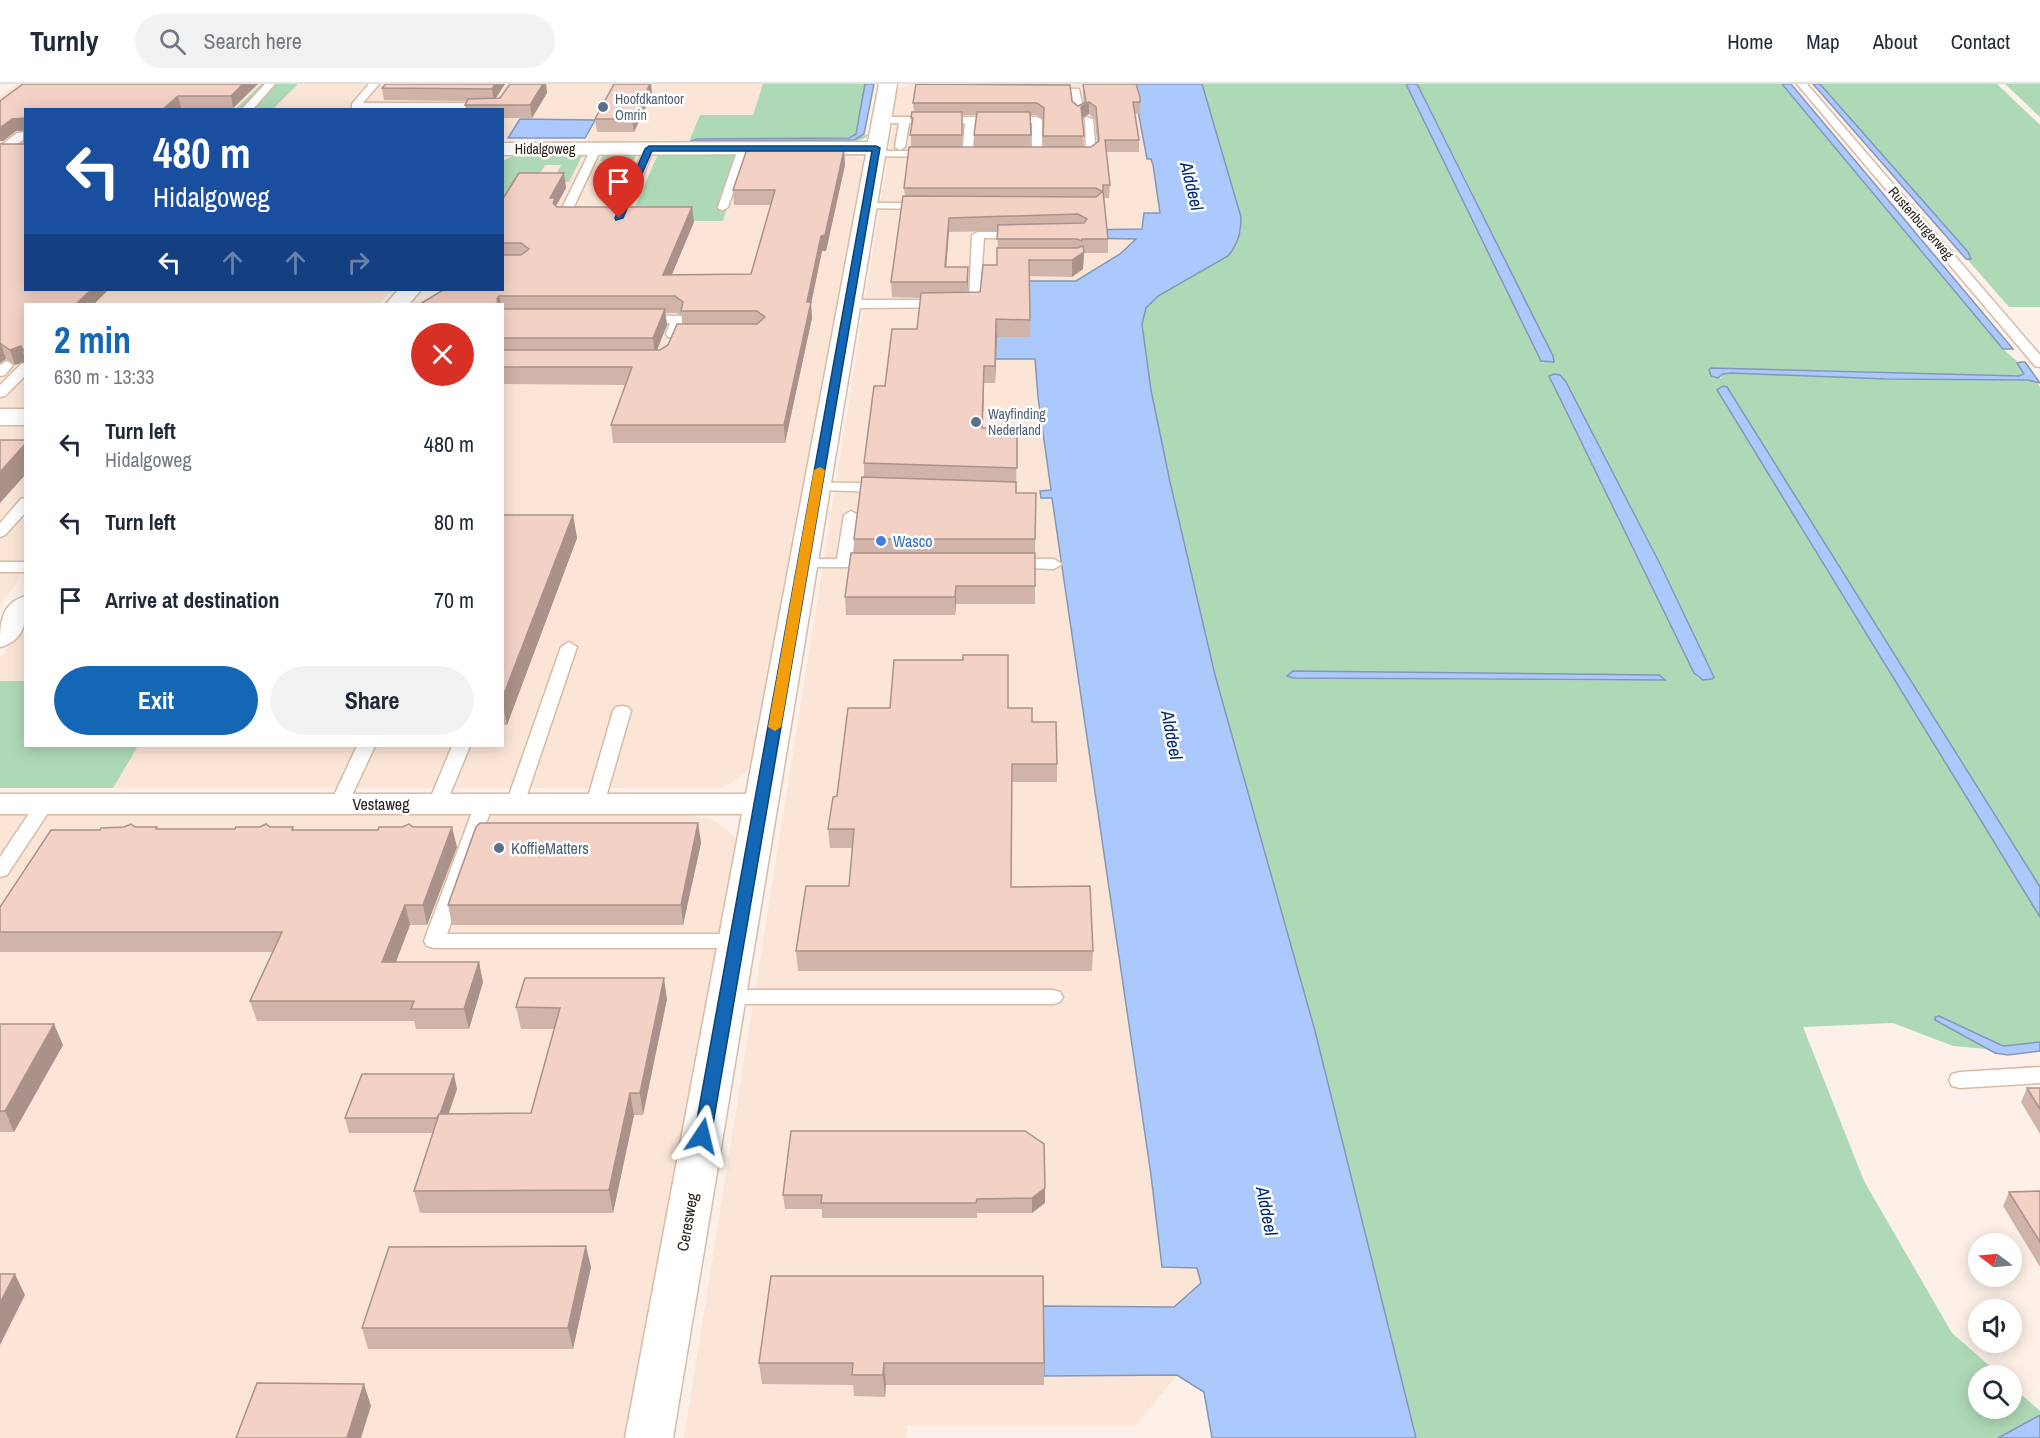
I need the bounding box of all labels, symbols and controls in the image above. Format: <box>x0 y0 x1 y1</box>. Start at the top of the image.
search box <box>135 14 555 68</box>
text: Turnly <box>30 22 99 60</box>
icon: search <box>156 25 189 58</box>
text: Search here <box>204 26 302 56</box>
text: Home <box>1727 27 1773 56</box>
text: Map <box>1806 27 1840 56</box>
text: About <box>1873 27 1918 56</box>
text: Contact <box>1951 27 2010 56</box>
place label: Hoofdkantoor Omrin <box>615 90 684 124</box>
marker: Hoofdkantoor Omrin <box>596 100 610 114</box>
text: 480 m <box>153 125 251 181</box>
icon: left <box>54 132 132 210</box>
street label: Hidalgoweg <box>515 140 576 158</box>
pin <box>593 156 644 218</box>
water label: Alddeel <box>1174 158 1210 214</box>
icon: arrive <box>602 165 635 198</box>
text: Hidalgoweg <box>153 179 270 215</box>
street label: Rustenburgerweg <box>1884 183 1958 264</box>
icon: left <box>153 246 186 279</box>
icon: ahead <box>216 246 249 279</box>
icon: ahead <box>279 246 312 279</box>
icon: right <box>342 246 375 279</box>
text: 2 min <box>54 316 131 364</box>
button: close <box>411 323 474 386</box>
text: 630 m · 13:33 <box>54 363 154 390</box>
place label: Wayfinding Nederland <box>988 405 1046 439</box>
marker: Wayfinding Nederland <box>969 415 983 429</box>
text: Turn left <box>105 416 176 446</box>
icon: left <box>54 428 87 461</box>
text: 480 m <box>424 429 474 459</box>
text: Hidalgoweg <box>105 446 192 473</box>
icon: left <box>54 506 87 539</box>
text: Turn left <box>105 507 176 537</box>
text: 80 m <box>434 507 474 537</box>
place label: Wasco <box>893 530 933 552</box>
marker: Wasco <box>874 534 888 548</box>
icon: arrive <box>54 584 87 617</box>
text: Arrive at destination <box>105 585 279 615</box>
text: 70 m <box>434 585 474 615</box>
button: Exit <box>54 666 258 735</box>
button: Share <box>270 666 474 735</box>
water label: Alddeel <box>1155 707 1189 762</box>
street label: Vestaweg <box>353 793 410 815</box>
place label: KoffieMatters <box>511 837 589 859</box>
marker: KoffieMatters <box>492 841 506 855</box>
position arrow <box>670 1104 734 1168</box>
water label: Alddeel <box>1250 1183 1284 1238</box>
street label: Ceresweg <box>671 1190 703 1253</box>
north arrow <box>1968 1233 2022 1287</box>
map controls <box>1968 1233 2022 1419</box>
button: sound <box>1968 1299 2022 1353</box>
button: search <box>1968 1365 2022 1419</box>

